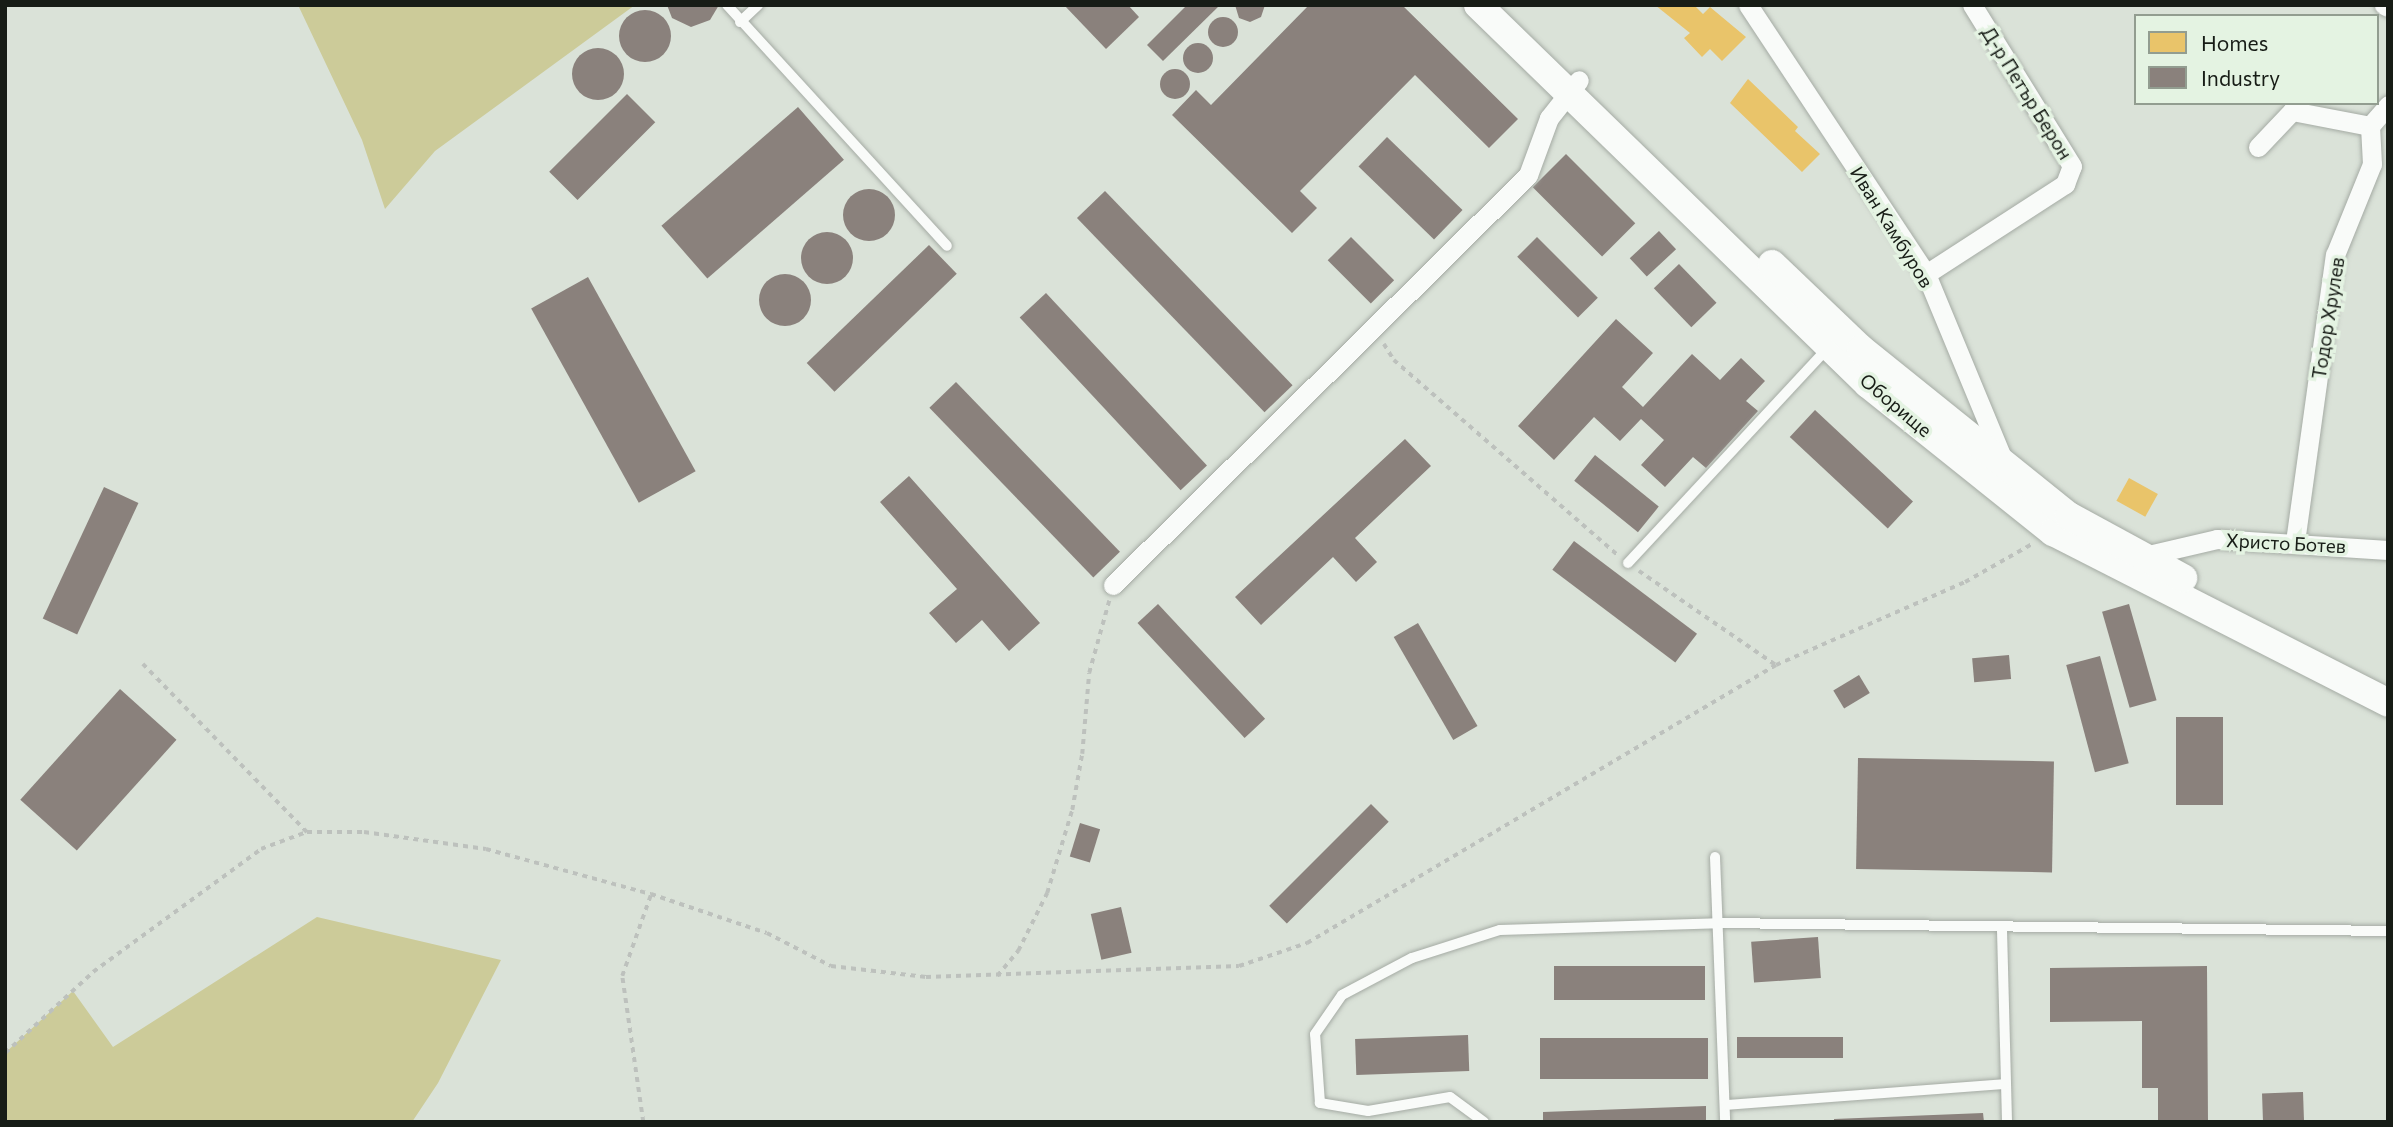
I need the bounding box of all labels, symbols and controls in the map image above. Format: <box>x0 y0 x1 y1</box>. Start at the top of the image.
legend <box>2134 14 2379 105</box>
street label: Д-р Петър Берон <box>1977 22 2077 164</box>
text: Homes <box>2201 30 2268 55</box>
text: Industry <box>2201 65 2280 90</box>
street label: Иван Камбуров <box>1846 162 1938 292</box>
street label: Тодор Хрулев <box>2307 255 2349 381</box>
street label: Оборище <box>1856 368 1936 442</box>
street label: Христо Ботев <box>2225 528 2347 558</box>

